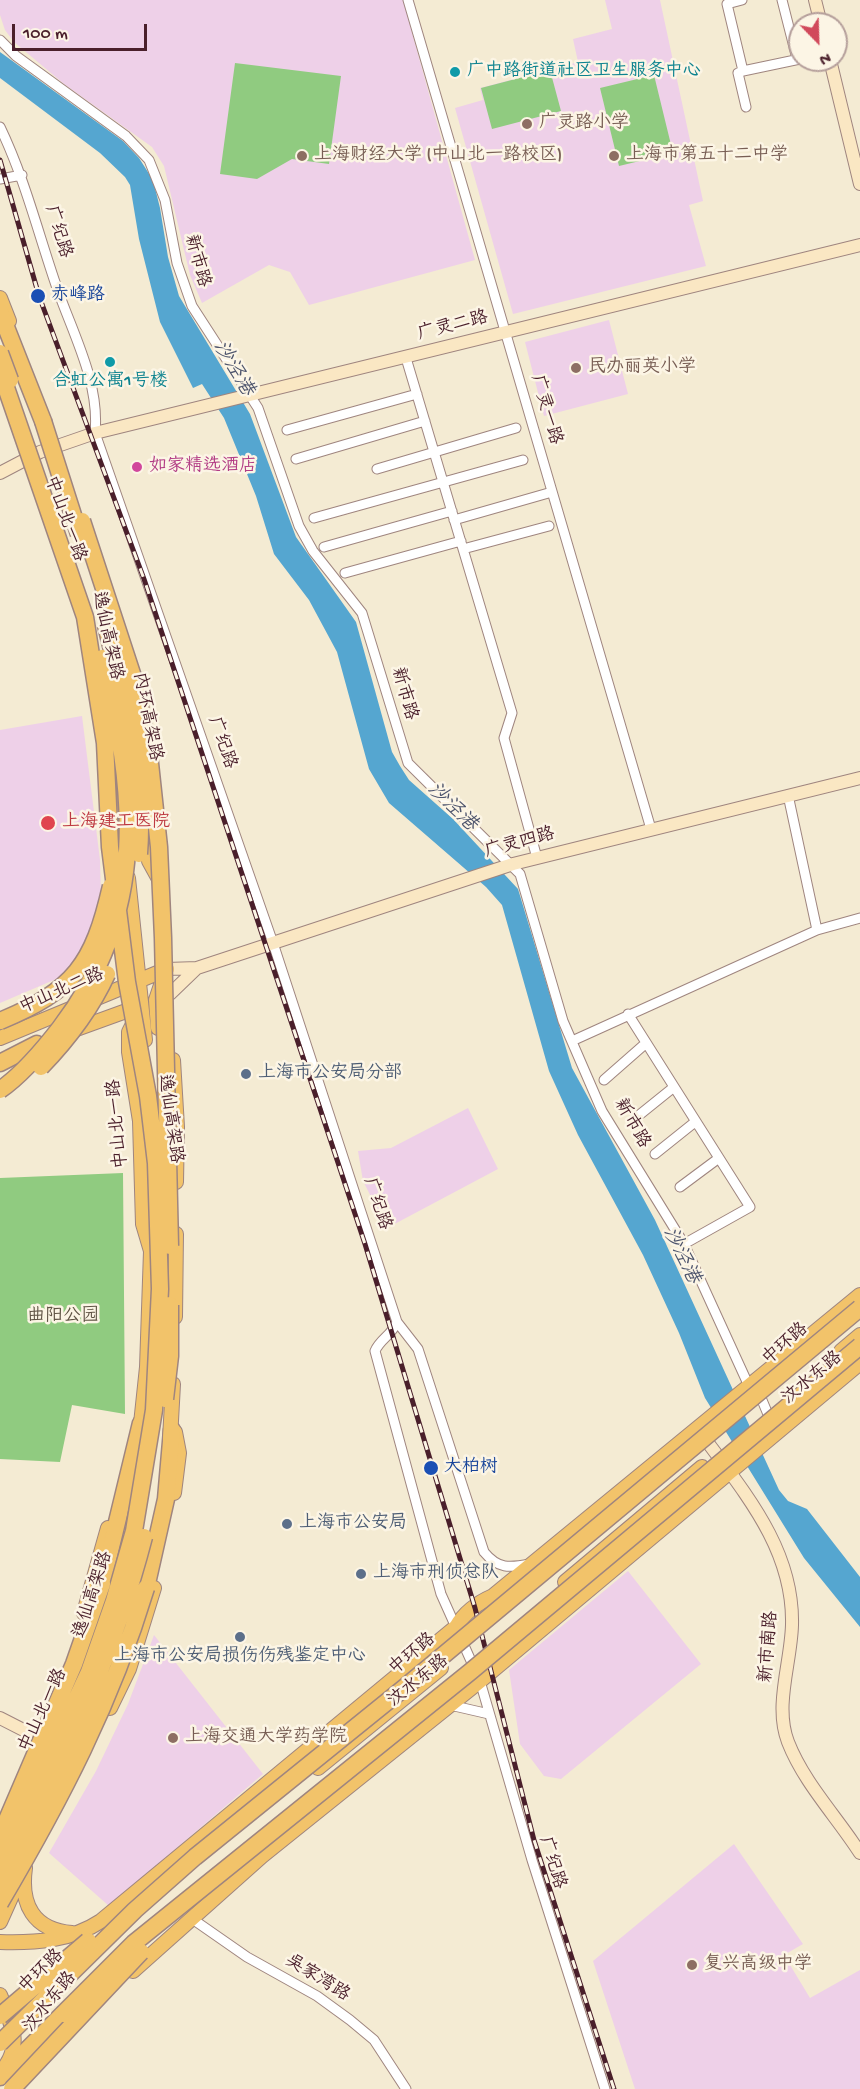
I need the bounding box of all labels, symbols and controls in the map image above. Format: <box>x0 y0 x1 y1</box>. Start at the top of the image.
scale bar <box>15 12 150 50</box>
north arrow <box>788 12 848 72</box>
text: 100 m <box>23 24 68 45</box>
text: N <box>816 46 833 68</box>
place label: 广中路街道社区卫生服务中心 <box>467 61 701 83</box>
marker: 广中路街道社区卫生服务中心 <box>448 65 462 79</box>
place label: 广灵路小学 <box>539 113 629 135</box>
marker: 广灵路小学 <box>520 117 534 131</box>
place label: 上海财经大学 (中山北一路校区) <box>314 145 562 167</box>
place label: 上海市第五十二中学 <box>626 145 788 167</box>
marker: 上海财经大学 (中山北一路校区) <box>295 149 309 163</box>
marker: 上海市第五十二中学 <box>607 149 621 163</box>
street label: 广纪路 <box>39 203 75 261</box>
street label: 新市路 <box>179 232 213 290</box>
place label: 赤峰路 <box>51 285 105 307</box>
marker: 赤峰路 <box>29 287 47 305</box>
street label: 广灵二路 <box>415 308 491 346</box>
water label: 沙泾港 <box>206 337 258 401</box>
marker: 合虹公寓1号楼 <box>103 355 117 369</box>
place label: 民办丽英小学 <box>588 357 696 379</box>
marker: 民办丽英小学 <box>569 361 583 375</box>
place label: 合虹公寓1号楼 <box>52 371 168 393</box>
street label: 广灵一路 <box>525 372 565 448</box>
place label: 如家精选酒店 <box>149 456 257 478</box>
marker: 如家精选酒店 <box>130 460 144 474</box>
street label: 中山北一路 <box>38 473 90 565</box>
street label: 逸仙高架路 <box>86 590 126 682</box>
street label: 新市路 <box>385 665 421 723</box>
street label: 内环高架路 <box>127 671 165 763</box>
street label: 广纪路 <box>202 714 240 772</box>
water label: 沙泾港 <box>421 779 481 837</box>
place label: 上海建工医院 <box>62 812 170 834</box>
marker: 上海建工医院 <box>39 814 57 832</box>
street label: 广灵四路 <box>482 824 558 864</box>
street label: 中山北二路 <box>16 964 108 1020</box>
place label: 上海市公安局分部 <box>258 1063 402 1085</box>
marker: 上海市公安局分部 <box>239 1067 253 1081</box>
street label: 逸仙高架路 <box>152 1073 186 1165</box>
street label: 中山北一路 <box>104 1078 134 1170</box>
street label: 新市路 <box>608 1095 654 1153</box>
street label: 广纪路 <box>357 1175 395 1233</box>
water label: 沙泾港 <box>656 1224 704 1288</box>
park label: 曲阳公园 <box>27 1306 99 1328</box>
street label: 中环路 <box>759 1319 813 1371</box>
street label: 汶水东路 <box>778 1348 848 1410</box>
place label: 大柏树 <box>444 1457 498 1479</box>
marker: 大柏树 <box>422 1459 440 1477</box>
place label: 上海市公安局 <box>299 1513 407 1535</box>
marker: 上海市公安局 <box>280 1517 294 1531</box>
street label: 逸仙高架路 <box>70 1549 118 1641</box>
place label: 上海市刑侦总队 <box>373 1563 499 1585</box>
marker: 上海市刑侦总队 <box>354 1567 368 1581</box>
street label: 新市南路 <box>756 1610 784 1684</box>
street label: 中环路 <box>385 1629 441 1681</box>
marker: 上海市公安局损伤伤残鉴定中心 <box>233 1630 247 1644</box>
place label: 上海市公安局损伤伤残鉴定中心 <box>114 1646 366 1668</box>
street label: 汶水东路 <box>384 1651 454 1713</box>
street label: 中山北一路 <box>15 1666 73 1756</box>
place label: 上海交通大学药学院 <box>185 1727 347 1749</box>
marker: 上海交通大学药学院 <box>166 1731 180 1745</box>
street label: 广纪路 <box>533 1834 569 1892</box>
street label: 中环路 <box>15 1945 69 1999</box>
street label: 吴家湾路 <box>281 1951 353 2007</box>
place label: 复兴高级中学 <box>704 1954 812 1976</box>
marker: 复兴高级中学 <box>685 1958 699 1972</box>
street label: 汶水东路 <box>20 1968 82 2038</box>

